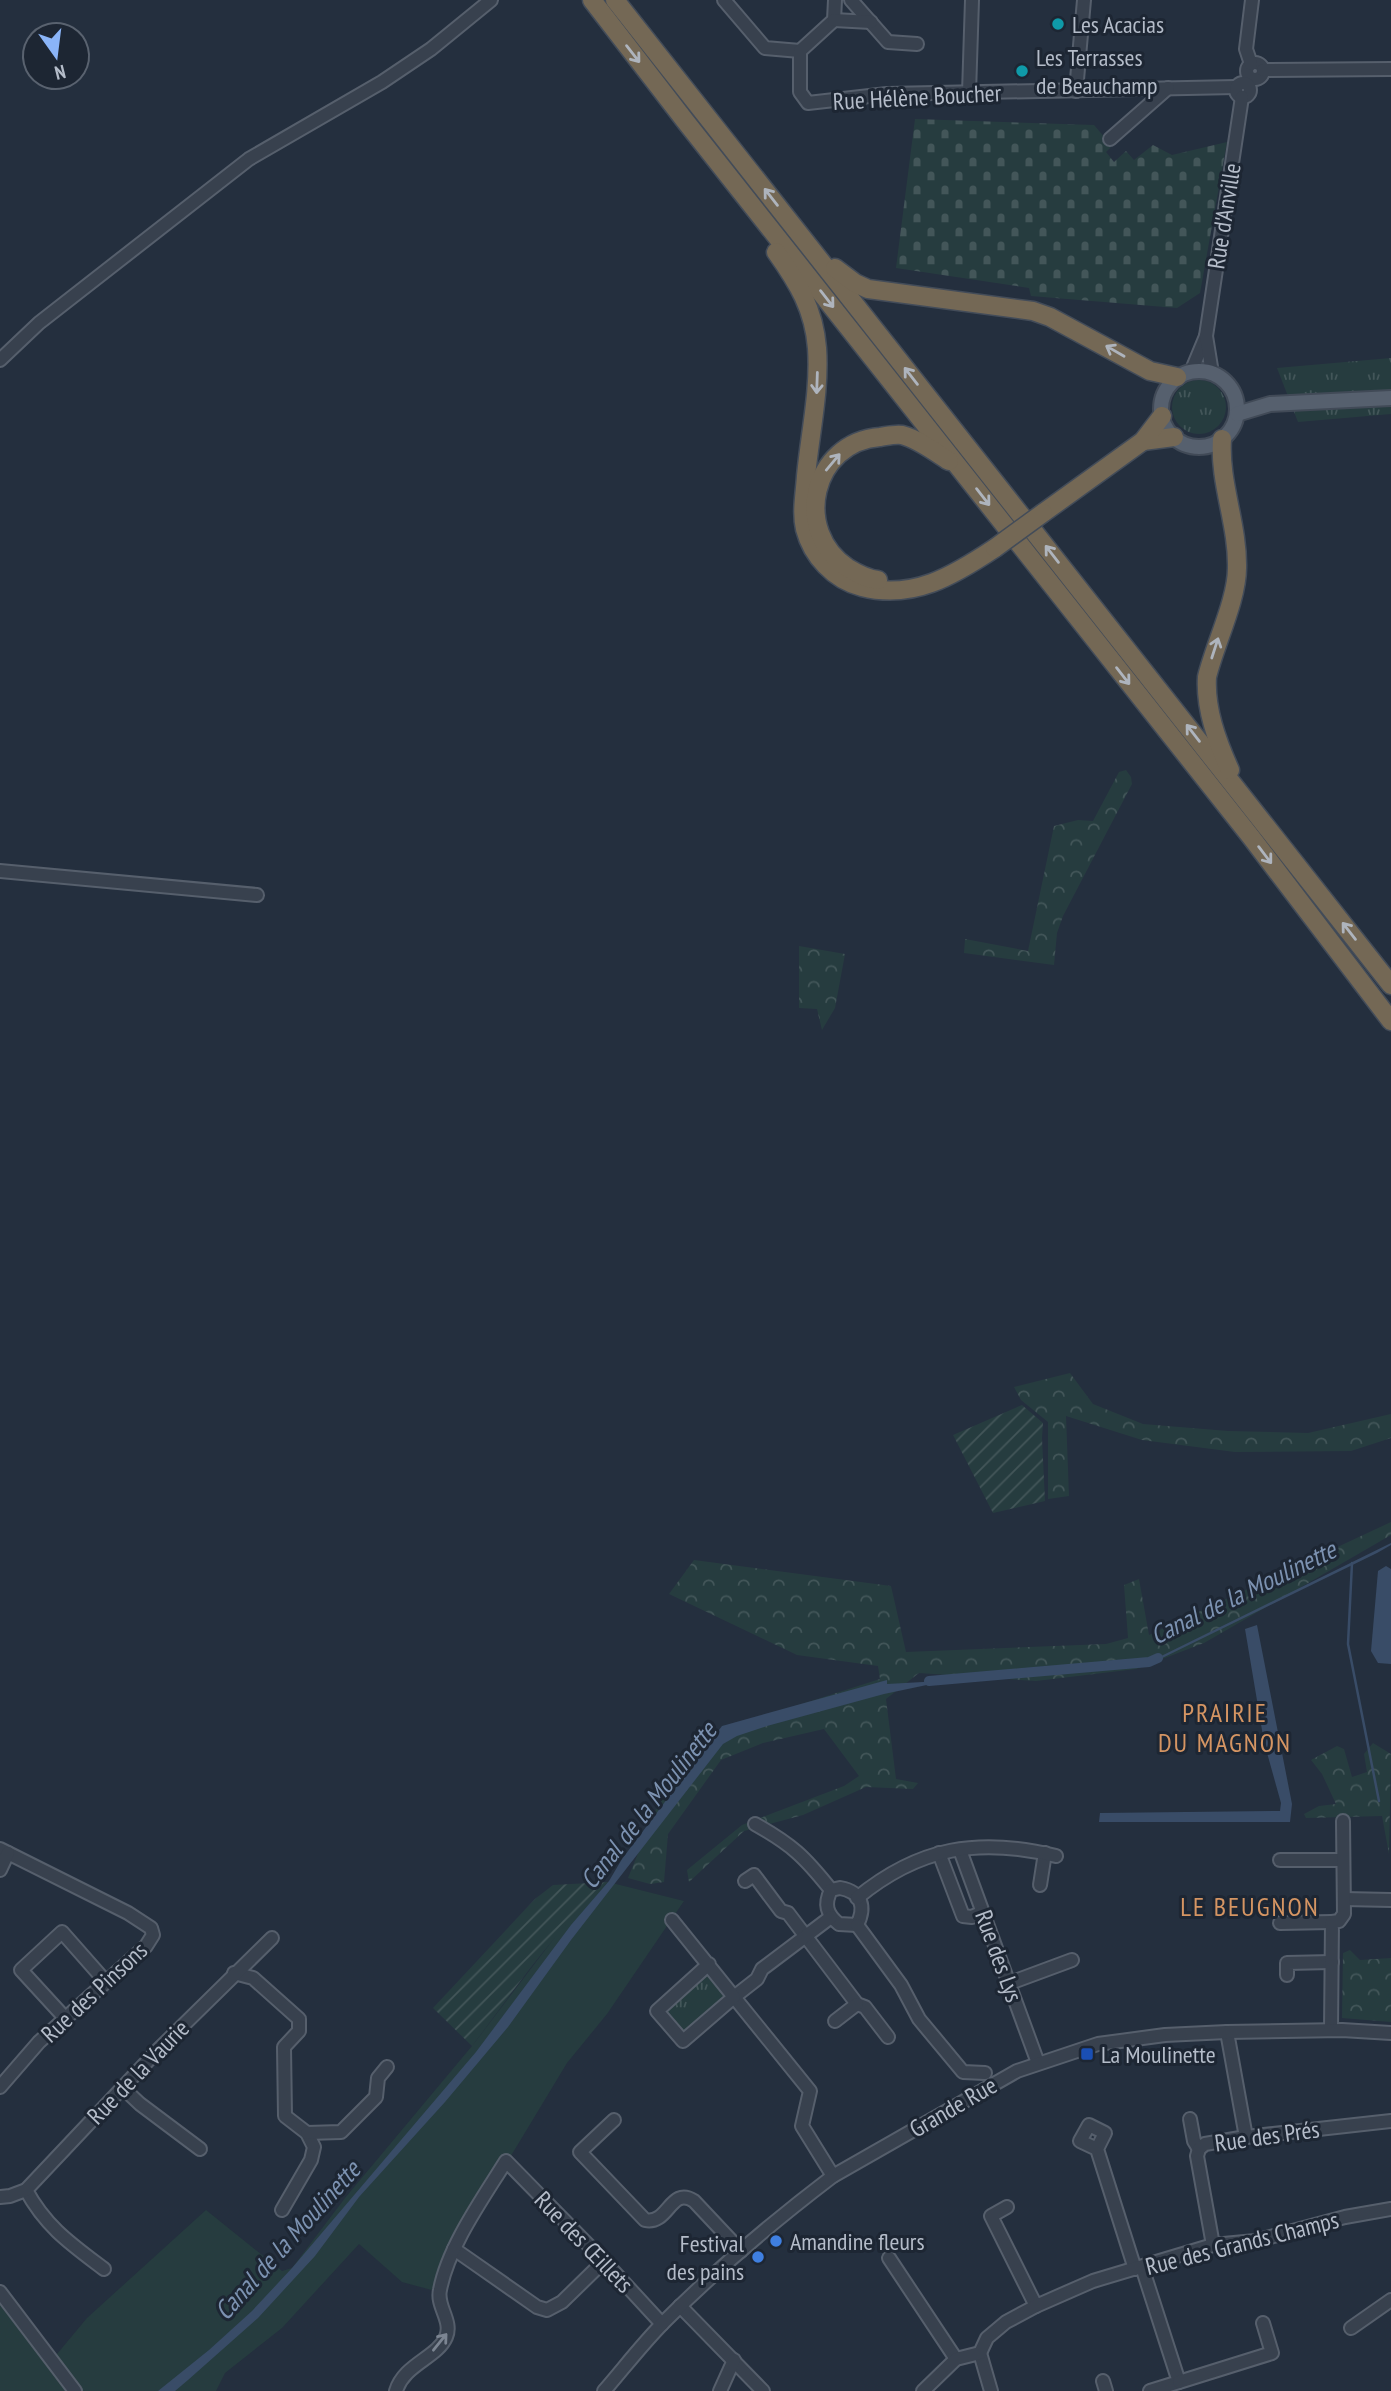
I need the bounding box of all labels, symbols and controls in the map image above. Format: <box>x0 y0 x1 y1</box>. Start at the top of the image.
place label: Les Acacias <box>1072 9 1164 40</box>
marker: Les Acacias <box>1050 16 1066 32</box>
north arrow <box>21 21 91 91</box>
place label: Les Terrasses de Beauchamp <box>1036 42 1157 101</box>
one-way arrow <box>626 44 641 63</box>
text: N <box>52 60 68 85</box>
marker: Les Terrasses de Beauchamp <box>1014 63 1030 79</box>
street label: Rue Hélène Boucher <box>832 77 1002 117</box>
street label: Rue d'Anville <box>1200 161 1248 271</box>
one-way arrow <box>763 189 779 207</box>
one-way arrow <box>820 289 835 308</box>
one-way arrow <box>1105 344 1125 358</box>
one-way arrow <box>903 367 919 385</box>
one-way arrow <box>810 372 823 395</box>
one-way arrow <box>825 453 841 471</box>
one-way arrow <box>975 488 991 506</box>
one-way arrow <box>1044 546 1060 564</box>
one-way arrow <box>1209 637 1222 659</box>
one-way arrow <box>1116 667 1131 685</box>
one-way arrow <box>1185 724 1200 743</box>
one-way arrow <box>1257 845 1272 863</box>
one-way arrow <box>1341 922 1356 941</box>
water label: Canal de la Moulinette <box>1145 1532 1343 1651</box>
district label: PRAIRIE DU MAGNON <box>1158 1696 1292 1759</box>
water label: Canal de la Moulinette <box>573 1713 725 1895</box>
district label: LE BEUGNON <box>1180 1890 1320 1923</box>
street label: Rue des Lys <box>968 1906 1030 2006</box>
street label: Rue des Pinsons <box>34 1935 154 2049</box>
street label: Rue de la Vaurie <box>80 2013 196 2131</box>
place label: La Moulinette <box>1101 2039 1216 2070</box>
marker: La Moulinette <box>1079 2046 1095 2062</box>
street label: Grande Rue <box>904 2070 1002 2144</box>
street label: Rue des Prés <box>1213 2113 1321 2159</box>
water label: Canal de la Moulinette <box>207 2152 369 2326</box>
street label: Rue des Œillets <box>528 2185 640 2299</box>
street label: Rue des Grands Champs <box>1142 2204 1342 2282</box>
place label: Amandine fleurs <box>790 2226 925 2257</box>
place label: Festival des pains <box>667 2228 744 2287</box>
marker: Amandine fleurs <box>768 2233 784 2249</box>
marker: Festival des pains <box>750 2249 766 2265</box>
one-way arrow <box>433 2333 448 2351</box>

